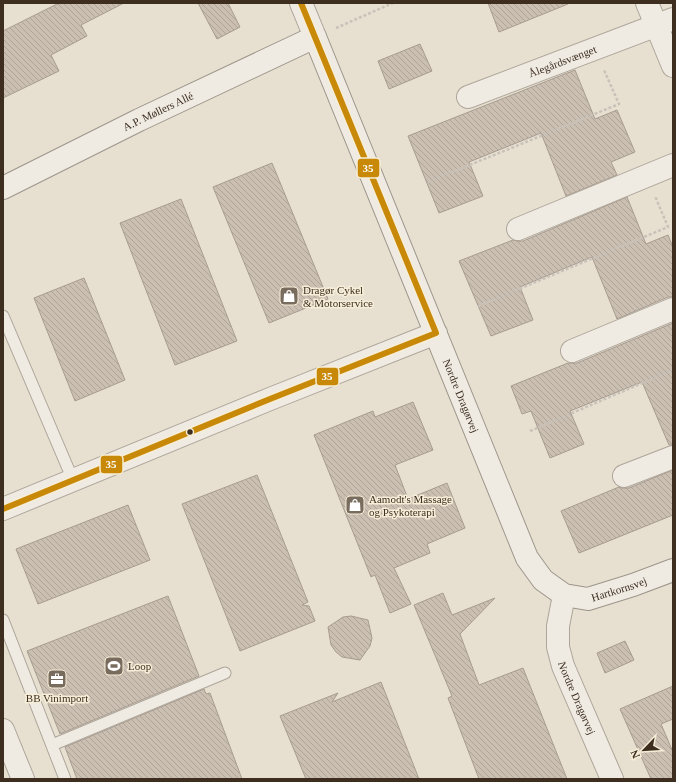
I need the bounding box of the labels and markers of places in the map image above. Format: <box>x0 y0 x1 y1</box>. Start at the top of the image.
place label: Dragør Cykel & Motorservice <box>303 284 373 309</box>
shop icon: Dragør Cykel & Motorservice <box>278 285 300 307</box>
unlabelled marker <box>185 427 195 437</box>
place label: Aamodt's Massage og Psykoterapi <box>369 493 452 518</box>
shop icon: Aamodt's Massage og Psykoterapi <box>344 494 366 516</box>
sports icon: Loop <box>103 655 125 677</box>
place label: Loop <box>128 660 152 672</box>
office icon: BB Vinimport <box>46 668 68 690</box>
place label: BB Vinimport <box>26 692 88 704</box>

